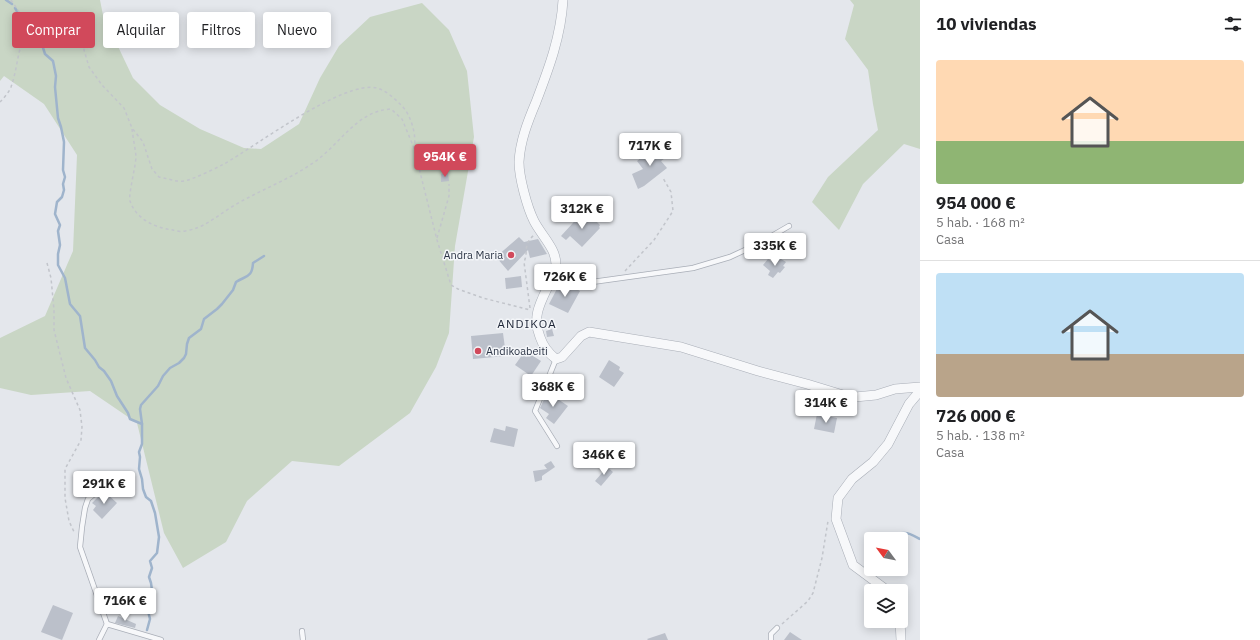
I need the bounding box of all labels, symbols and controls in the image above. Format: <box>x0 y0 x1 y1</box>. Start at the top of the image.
chip: Comprar <box>12 12 95 48</box>
chip: Alquilar <box>103 12 179 48</box>
chip: Filtros <box>187 12 255 48</box>
chip: Nuevo <box>263 12 331 48</box>
text: 10 viviendas <box>936 13 1037 35</box>
icon: filters <box>1222 13 1244 35</box>
icon: home <box>1054 86 1126 158</box>
pin: 717K € <box>617 133 683 167</box>
text: 717K € <box>628 137 672 154</box>
pin: 954K € <box>412 144 478 178</box>
text: 954K € <box>423 148 467 165</box>
text: 954 000 € <box>936 192 1016 214</box>
pin: 312K € <box>549 196 615 230</box>
text: 312K € <box>560 200 604 217</box>
text: 5 hab. · 168 m² <box>936 214 1025 231</box>
text: Casa <box>936 231 964 248</box>
pin: 335K € <box>742 233 808 267</box>
text: 335K € <box>753 237 797 254</box>
place label: Andra Maria <box>443 248 503 262</box>
marker: Andra Maria <box>506 250 516 260</box>
pin: 726K € <box>532 264 598 298</box>
text: 726K € <box>543 268 587 285</box>
icon: home <box>1054 299 1126 371</box>
district label: ANDIKOA <box>497 316 557 331</box>
place label: Andikoabeiti <box>486 344 548 358</box>
marker: Andikoabeiti <box>473 346 483 356</box>
pin: 368K € <box>520 374 586 408</box>
text: 368K € <box>531 378 575 395</box>
pin: 314K € <box>793 390 859 424</box>
text: 314K € <box>804 394 848 411</box>
text: 726 000 € <box>936 405 1016 427</box>
text: 5 hab. · 138 m² <box>936 427 1025 444</box>
pin: 346K € <box>571 442 637 476</box>
text: Casa <box>936 444 964 461</box>
text: 346K € <box>582 446 626 463</box>
pin: 291K € <box>71 471 137 505</box>
text: 291K € <box>82 475 126 492</box>
north arrow <box>864 532 908 576</box>
map controls <box>864 532 908 628</box>
button: layers <box>864 584 908 628</box>
pin: 716K € <box>92 588 158 622</box>
text: 716K € <box>103 592 147 609</box>

